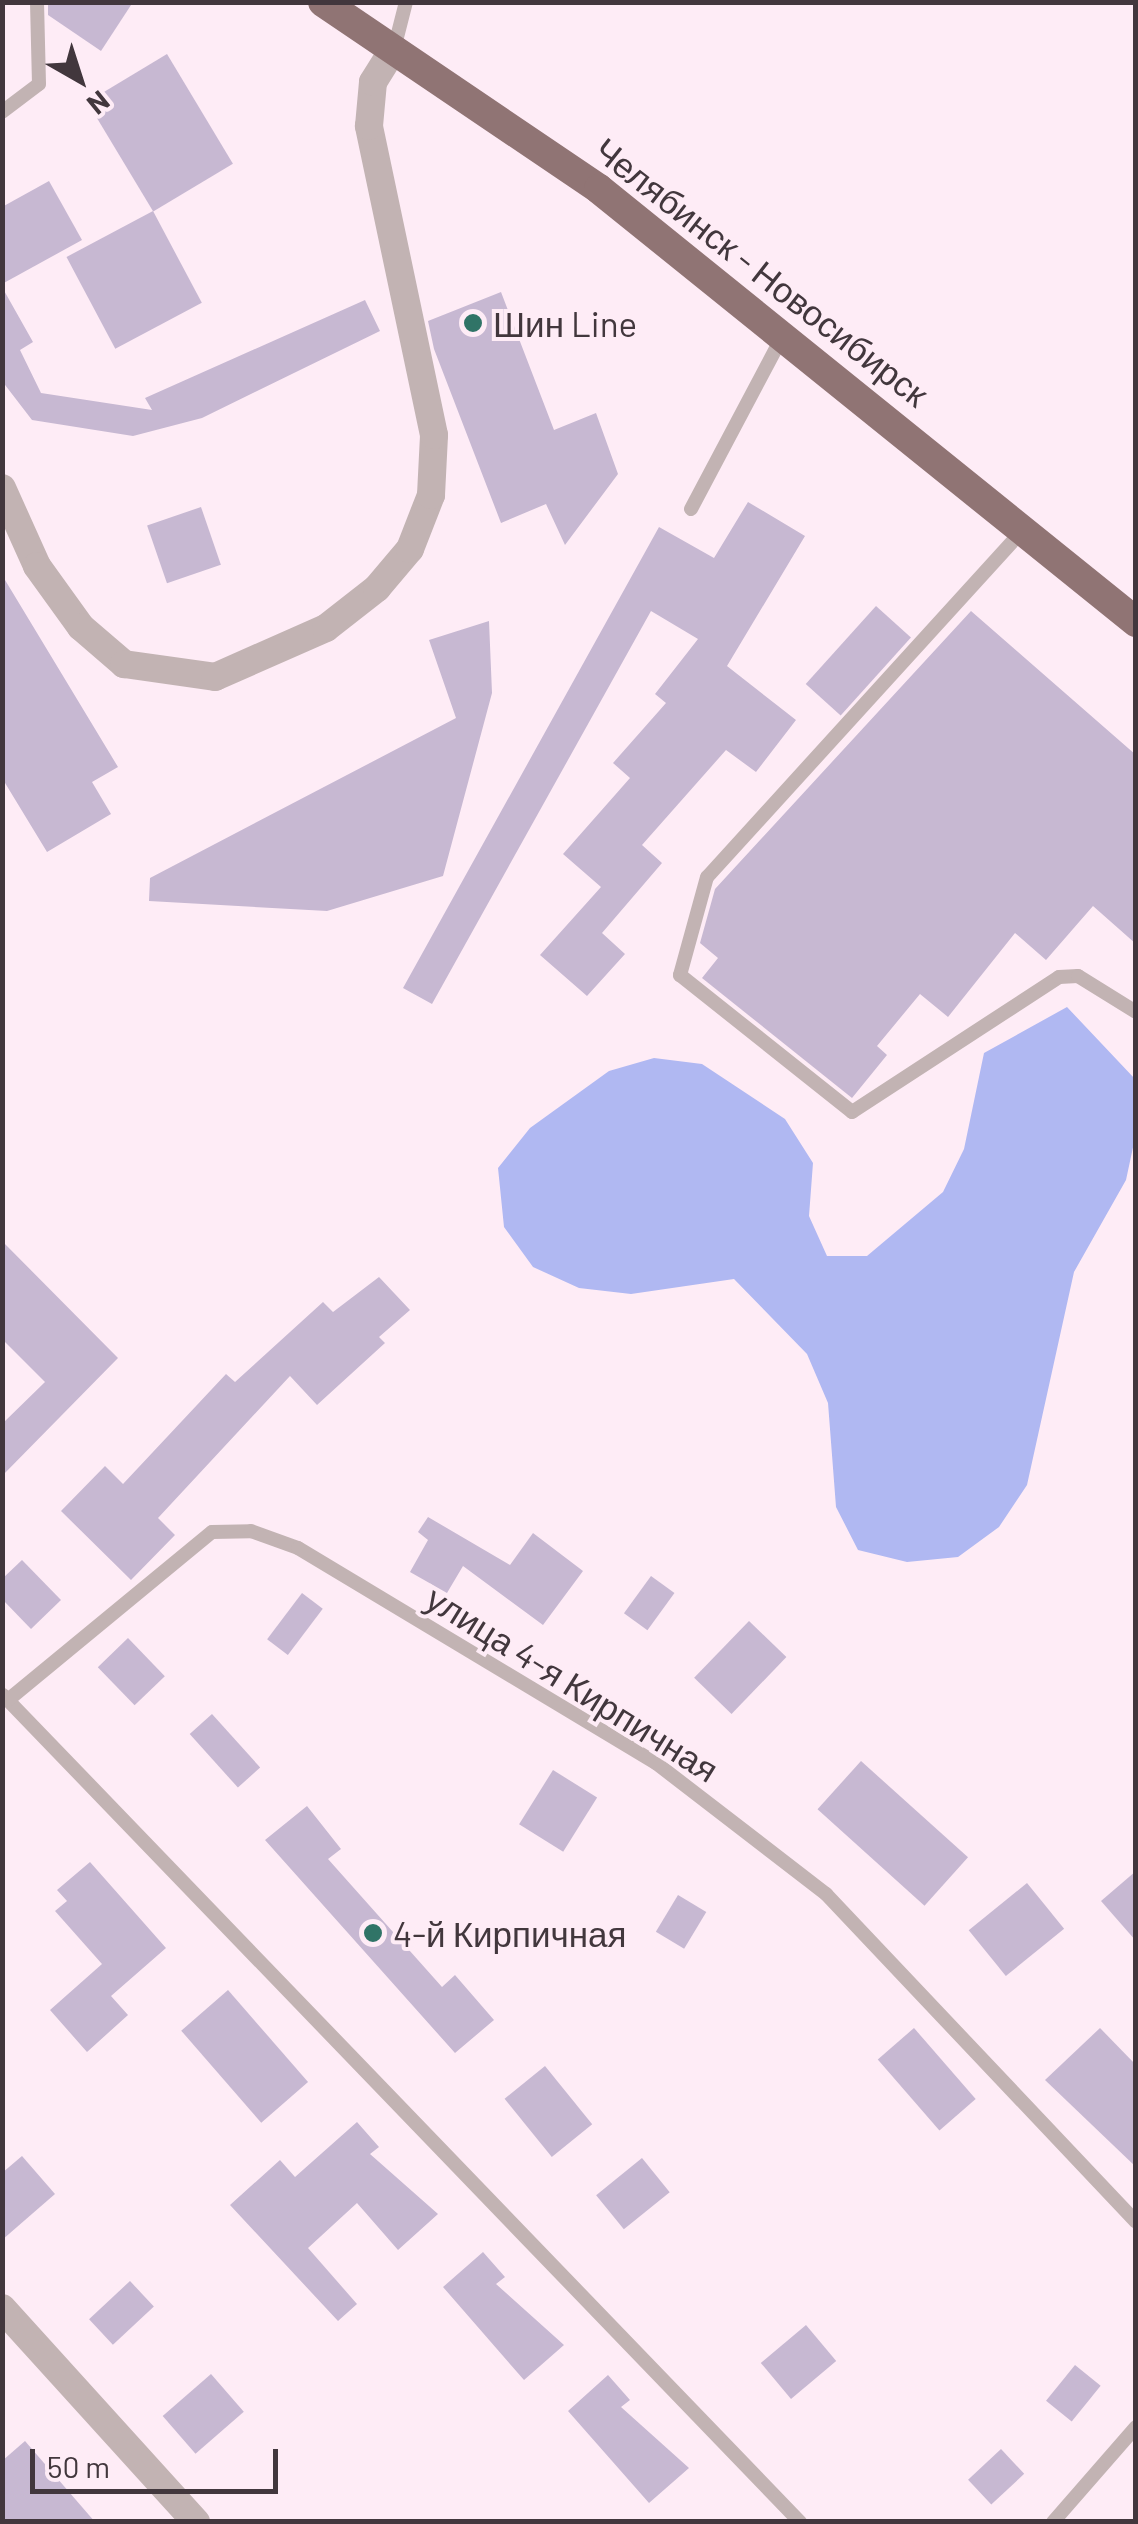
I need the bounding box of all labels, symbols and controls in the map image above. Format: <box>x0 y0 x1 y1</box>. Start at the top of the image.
north arrow <box>30 30 130 130</box>
text: N <box>81 84 117 122</box>
street label: Челябинск - Новосибирск <box>587 128 937 414</box>
place label: Шин Line <box>493 302 637 344</box>
marker: Шин Line <box>462 312 484 334</box>
street label: улица 4-я Кирпичная <box>419 1576 727 1790</box>
place label: 4-й Кирпичная <box>393 1912 627 1954</box>
marker: 4-й Кирпичная <box>362 1922 384 1944</box>
scale bar <box>35 2429 282 2491</box>
text: 50 m <box>47 2448 110 2484</box>

